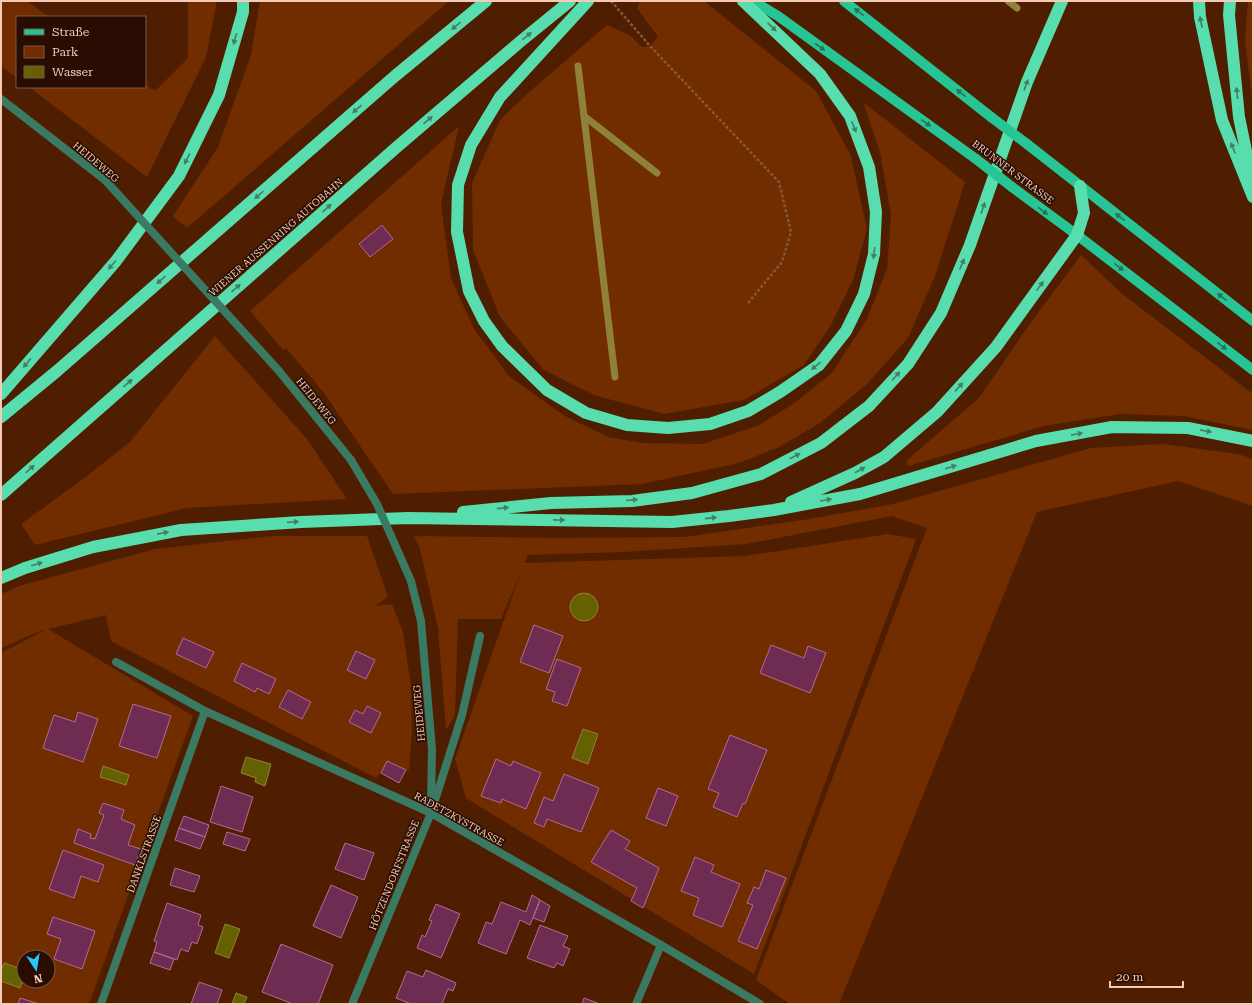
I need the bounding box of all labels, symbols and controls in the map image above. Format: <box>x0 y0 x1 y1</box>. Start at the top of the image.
one-way arrow <box>853 8 864 17</box>
legend <box>16 16 146 88</box>
one-way arrow <box>1198 16 1204 28</box>
one-way arrow <box>451 21 462 30</box>
one-way arrow <box>766 23 777 32</box>
text: Straße <box>52 25 90 39</box>
one-way arrow <box>521 32 532 40</box>
one-way arrow <box>232 33 238 45</box>
one-way arrow <box>815 43 826 51</box>
text: Park <box>52 45 79 59</box>
text: Wasser <box>52 65 93 79</box>
one-way arrow <box>1023 79 1029 91</box>
one-way arrow <box>1233 87 1240 99</box>
one-way arrow <box>955 89 966 97</box>
one-way arrow <box>352 105 362 114</box>
one-way arrow <box>423 116 433 125</box>
one-way arrow <box>920 119 931 127</box>
one-way arrow <box>851 121 857 133</box>
street label: BRUNNER STRASSE <box>970 138 1056 206</box>
street label: HEIDEWEG <box>71 140 121 185</box>
one-way arrow <box>1229 141 1235 153</box>
one-way arrow <box>184 153 190 165</box>
street label: WIENER AUSSENRING AUTOBAHN <box>207 176 345 298</box>
one-way arrow <box>254 190 264 200</box>
one-way arrow <box>980 202 986 214</box>
one-way arrow <box>321 204 332 213</box>
one-way arrow <box>1038 206 1049 215</box>
one-way arrow <box>1114 213 1125 222</box>
one-way arrow <box>871 247 877 259</box>
one-way arrow <box>959 258 965 270</box>
one-way arrow <box>108 260 117 271</box>
one-way arrow <box>1113 263 1124 271</box>
one-way arrow <box>156 276 166 285</box>
one-way arrow <box>1036 281 1044 291</box>
one-way arrow <box>230 284 241 293</box>
one-way arrow <box>1217 293 1228 302</box>
one-way arrow <box>1216 342 1227 351</box>
one-way arrow <box>23 359 32 368</box>
one-way arrow <box>810 362 821 371</box>
one-way arrow <box>892 371 901 381</box>
street label: HEIDEWEG <box>294 375 338 427</box>
one-way arrow <box>122 379 133 388</box>
one-way arrow <box>955 382 964 393</box>
one-way arrow <box>1200 429 1212 435</box>
one-way arrow <box>1071 431 1083 437</box>
one-way arrow <box>789 453 801 459</box>
one-way arrow <box>946 464 958 470</box>
one-way arrow <box>25 465 35 474</box>
one-way arrow <box>854 467 866 474</box>
one-way arrow <box>626 497 638 504</box>
one-way arrow <box>820 497 832 503</box>
one-way arrow <box>497 505 509 511</box>
one-way arrow <box>705 514 717 521</box>
one-way arrow <box>553 517 566 523</box>
one-way arrow <box>287 519 299 526</box>
one-way arrow <box>157 530 170 536</box>
one-way arrow <box>32 561 44 567</box>
street label: HEIDEWEG <box>411 684 427 742</box>
street label: RADETZKYSTRASSE <box>412 790 506 848</box>
street label: DANKLSTRASSE <box>125 814 163 894</box>
street label: HÖTZENDORFSTRASSE <box>367 818 421 932</box>
north arrow <box>16 949 56 989</box>
scale bar <box>1110 963 1183 989</box>
text: 20 m <box>1116 970 1143 984</box>
text: N <box>32 971 43 986</box>

